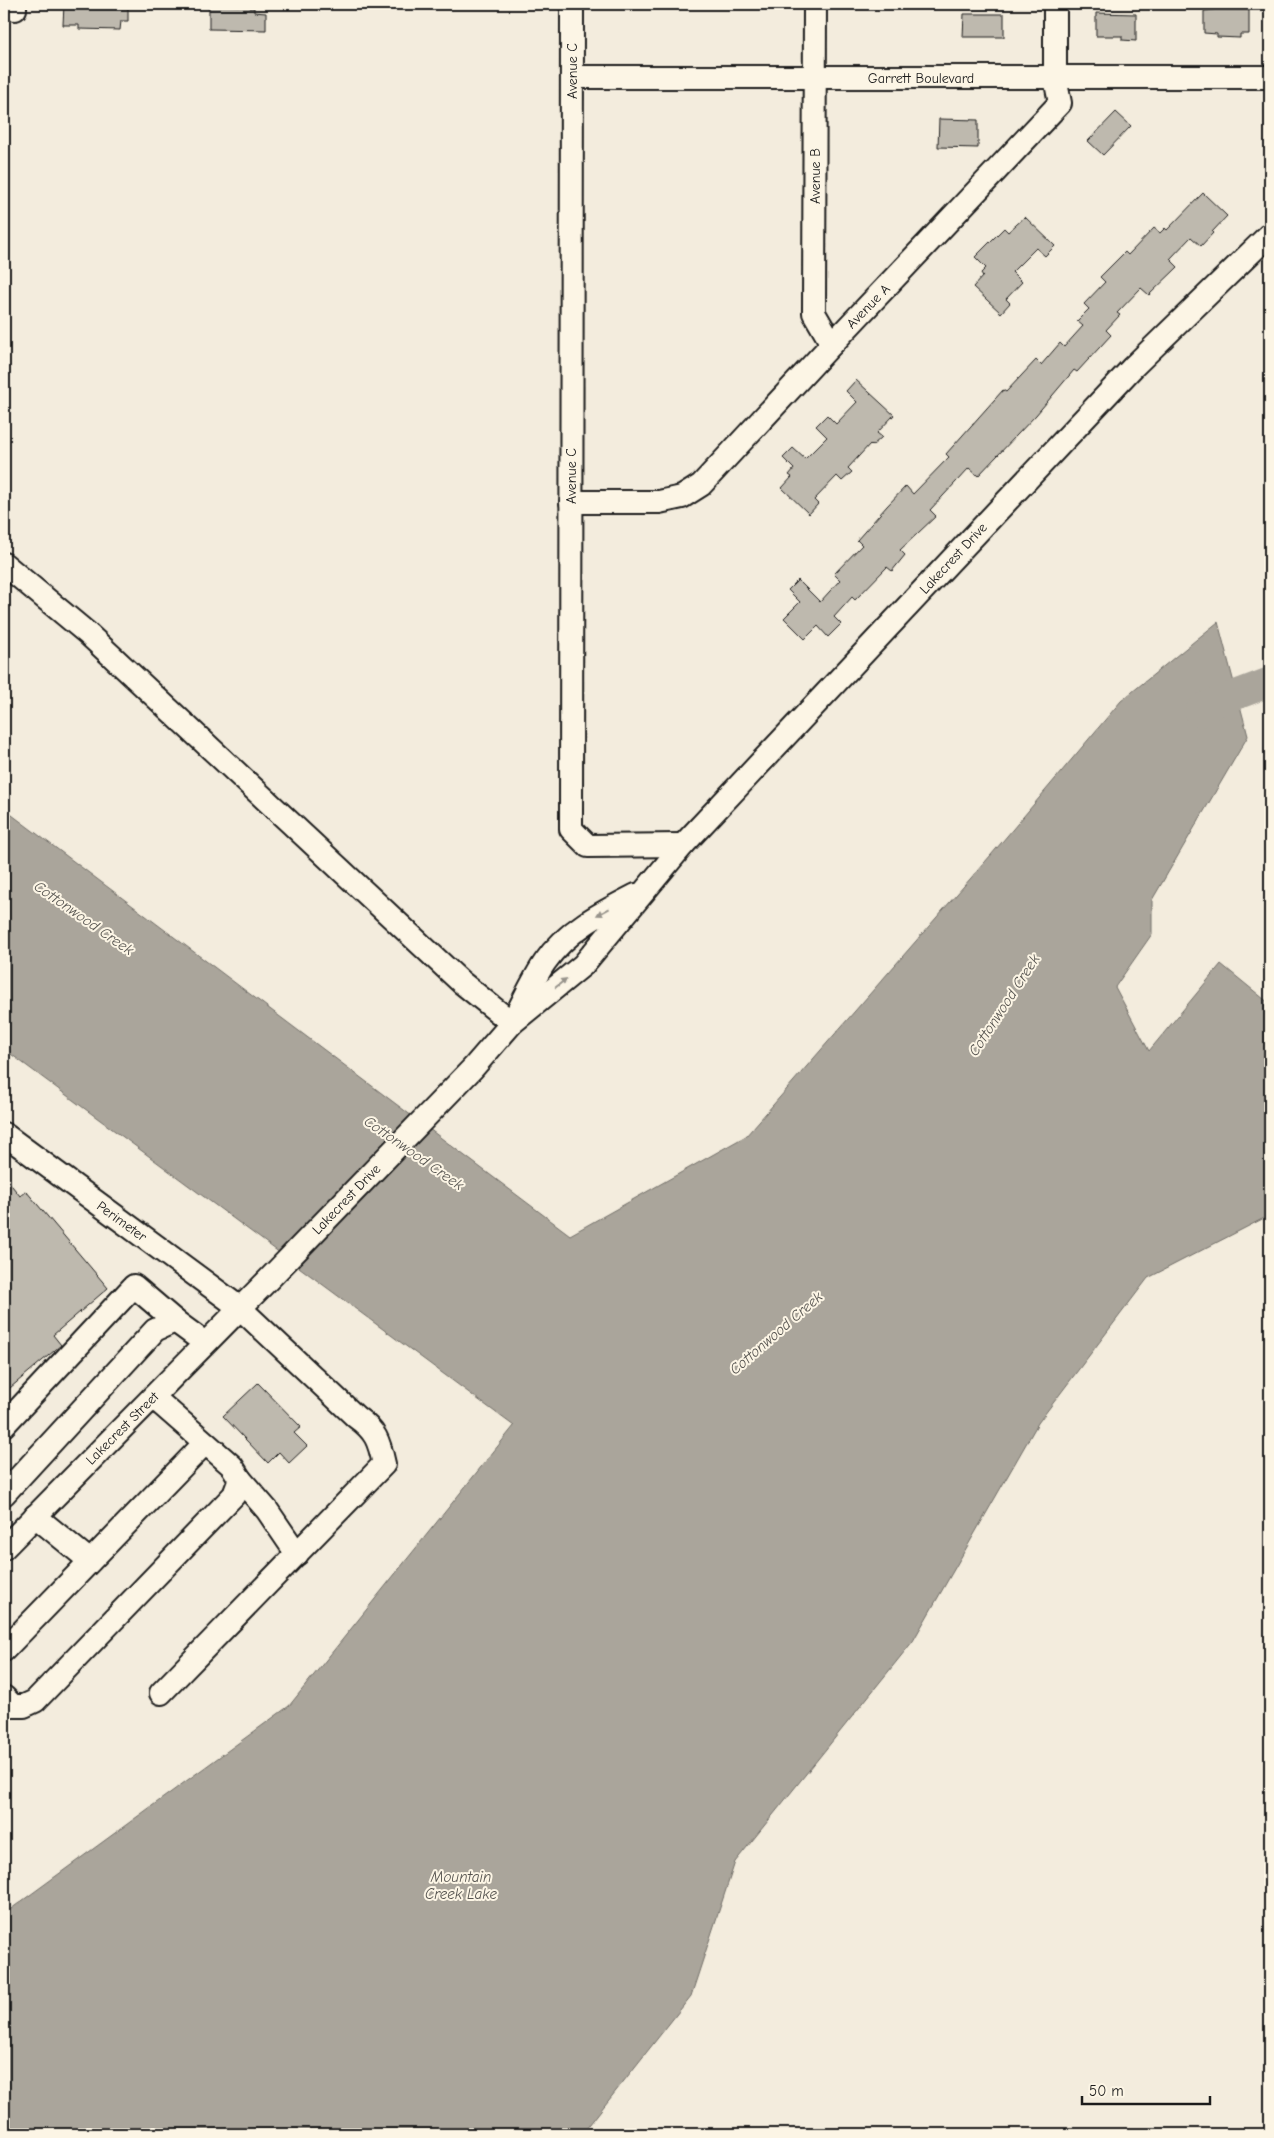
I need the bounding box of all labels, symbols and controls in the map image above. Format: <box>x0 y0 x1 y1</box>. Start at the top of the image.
street label: Avenue C <box>564 43 581 99</box>
street label: Garrett Boulevard <box>868 70 974 87</box>
street label: Avenue B <box>807 148 824 204</box>
street label: Avenue A <box>843 280 894 332</box>
street label: Avenue C <box>563 448 580 504</box>
street label: Lakecrest Drive <box>916 519 991 597</box>
water label: Cottonwood Creek <box>31 877 138 959</box>
one-way arrow <box>596 908 609 917</box>
water label: Cottonwood Creek <box>964 950 1044 1059</box>
one-way arrow <box>555 977 568 988</box>
water label: Cottonwood Creek <box>361 1112 468 1194</box>
street label: Lakecrest Drive <box>309 1161 384 1238</box>
street label: Perimeter <box>93 1198 150 1246</box>
water label: Cottonwood Creek <box>726 1287 827 1378</box>
street label: Lakecrest Street <box>82 1388 163 1468</box>
water label: Mountain Creek Lake <box>425 1868 497 1903</box>
scale bar <box>1082 2073 1209 2105</box>
text: 50 m <box>1089 2082 1124 2100</box>

